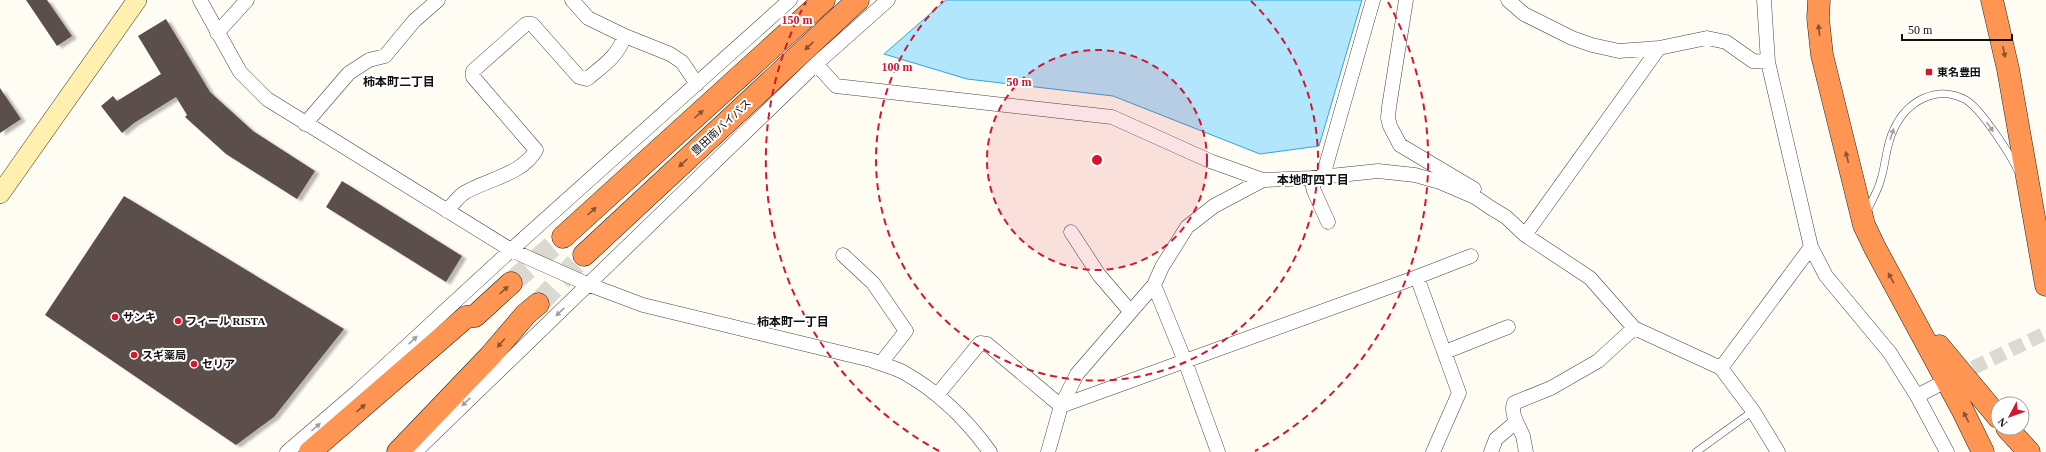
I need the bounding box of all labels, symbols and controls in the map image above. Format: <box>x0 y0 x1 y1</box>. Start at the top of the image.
text: 150 m <box>782 13 813 27</box>
scale bar <box>1902 16 2012 42</box>
text: 50 m <box>1908 23 1933 37</box>
one-way arrow <box>1816 24 1822 36</box>
one-way arrow <box>804 41 814 50</box>
one-way arrow <box>2001 46 2007 58</box>
text: 100 m <box>882 60 913 74</box>
place label: 東名豊田 <box>1937 66 1981 78</box>
marker: 東名豊田 <box>1924 67 1934 77</box>
district label: 柿本町二丁目 <box>363 75 435 89</box>
text: 50 m <box>1007 75 1032 89</box>
street label: 豊田南バイパス <box>689 96 753 158</box>
one-way arrow <box>694 110 704 119</box>
one-way arrow <box>1986 121 1994 132</box>
one-way arrow <box>1889 128 1895 140</box>
one-way arrow <box>1843 150 1849 163</box>
centre of rings <box>1090 153 1104 167</box>
one-way arrow <box>678 158 688 167</box>
district label: 本地町四丁目 <box>1277 173 1349 187</box>
one-way arrow <box>587 206 597 216</box>
one-way arrow <box>1887 272 1894 284</box>
one-way arrow <box>498 285 509 294</box>
one-way arrow <box>555 307 565 316</box>
place label: サンキ <box>123 311 156 323</box>
marker: サンキ <box>110 312 120 322</box>
place label: フィール RISTA <box>186 315 265 327</box>
district label: 柿本町一丁目 <box>757 315 829 329</box>
marker: フィール RISTA <box>173 316 183 326</box>
one-way arrow <box>408 336 419 345</box>
one-way arrow <box>496 338 505 349</box>
place label: スギ薬局 <box>142 349 186 361</box>
marker: スギ薬局 <box>129 350 139 360</box>
place label: セリア <box>202 358 235 370</box>
marker: セリア <box>189 359 199 369</box>
north arrow <box>1990 396 2030 436</box>
one-way arrow <box>461 397 471 406</box>
one-way arrow <box>355 404 366 413</box>
one-way arrow <box>1963 411 1969 423</box>
text: N <box>1995 416 2010 429</box>
one-way arrow <box>311 422 322 431</box>

